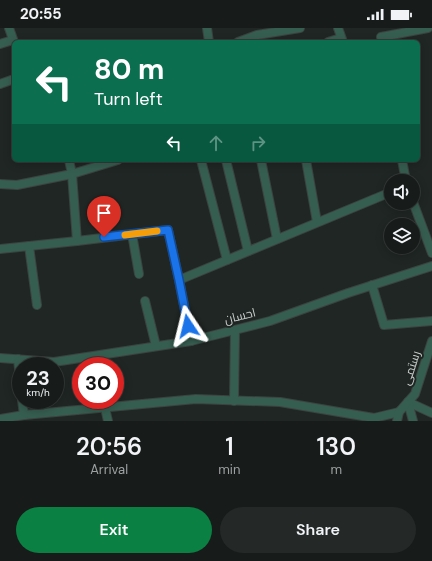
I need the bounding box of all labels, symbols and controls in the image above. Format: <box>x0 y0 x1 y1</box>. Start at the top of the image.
text: 20:55 <box>20 4 62 24</box>
text: 80 m <box>94 51 164 88</box>
icon: left <box>28 56 80 108</box>
text: Turn left <box>94 87 163 111</box>
icon: left <box>163 132 185 154</box>
icon: ahead <box>205 132 227 154</box>
icon: right <box>247 132 269 154</box>
map controls <box>384 174 420 254</box>
button: sound <box>384 174 420 210</box>
pin <box>87 196 121 237</box>
icon: arrive <box>93 202 115 224</box>
button: layers <box>384 218 420 254</box>
street label: احسان <box>223 304 257 328</box>
position arrow <box>167 305 209 347</box>
street label: رستمی <box>398 349 424 387</box>
speed limit sign: 30 <box>72 357 124 409</box>
text: 23 <box>26 365 50 391</box>
text: km/h <box>26 386 50 399</box>
text: 20:56 <box>76 431 142 462</box>
text: 1 <box>225 431 234 462</box>
text: 130 <box>316 431 356 462</box>
text: Arrival <box>90 461 128 478</box>
text: min <box>218 461 240 478</box>
text: m <box>330 461 342 478</box>
button: Exit <box>16 507 212 553</box>
button: Share <box>220 507 416 553</box>

